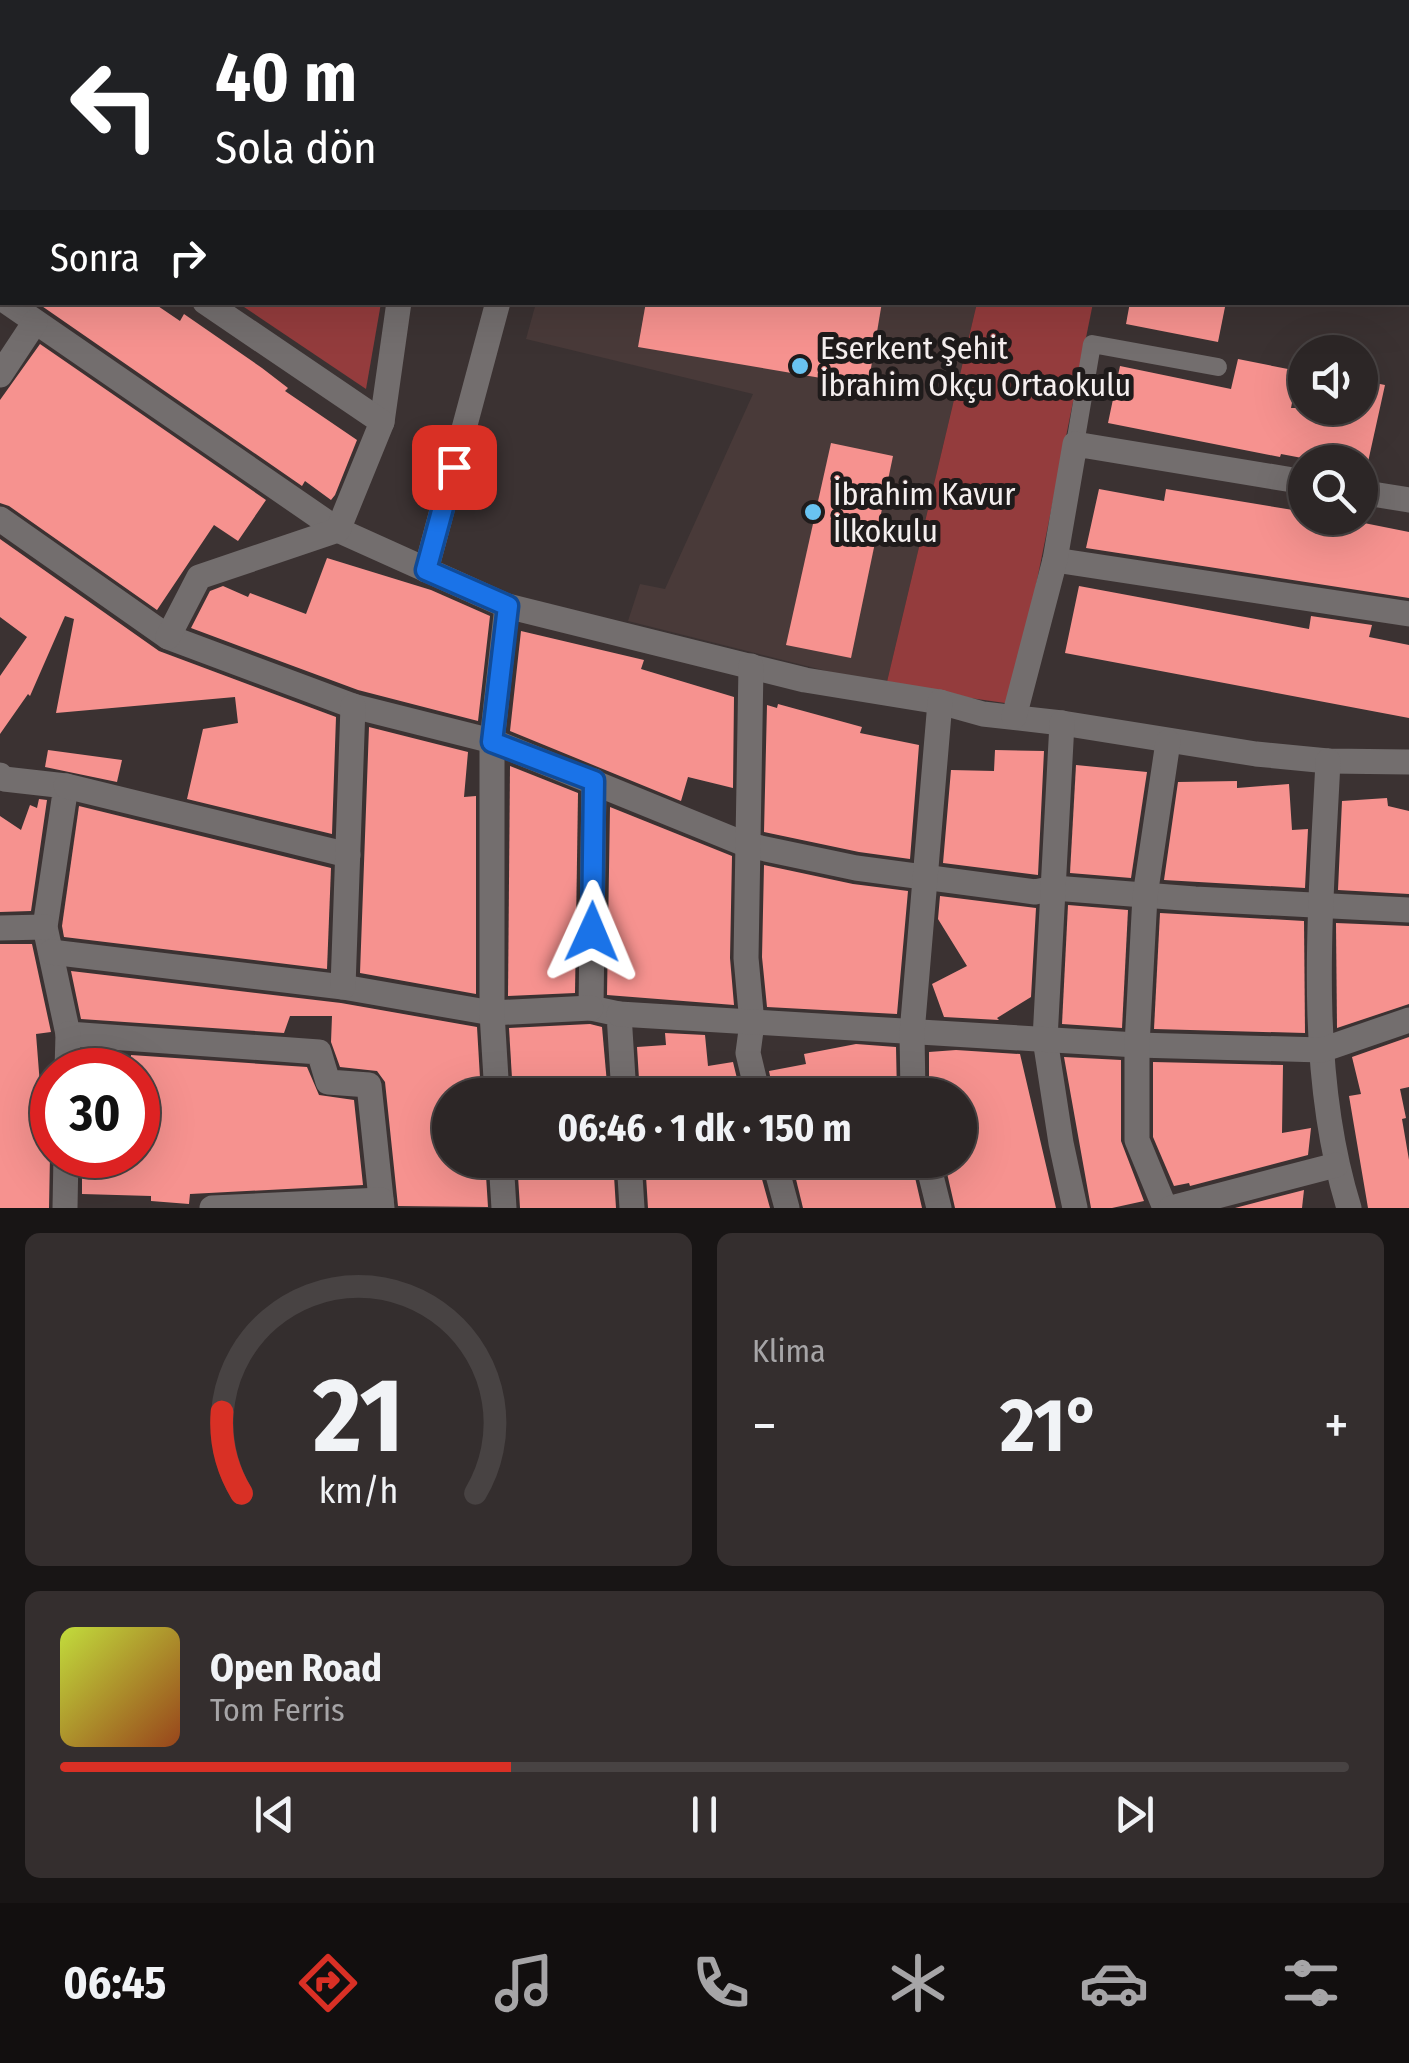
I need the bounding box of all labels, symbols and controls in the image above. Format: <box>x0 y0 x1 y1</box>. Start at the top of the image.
text: 40 m <box>215 36 357 120</box>
icon: left <box>50 40 180 170</box>
text: Sola dön <box>215 121 377 175</box>
icon: right <box>160 230 215 285</box>
text: Sonra <box>50 235 140 281</box>
place label: Eserkent Şehit İbrahim Okçu Ortaokulu <box>820 329 1131 404</box>
map controls <box>1288 335 1378 535</box>
button: sound <box>1288 335 1378 425</box>
marker: Eserkent Şehit İbrahim Okçu Ortaokulu <box>789 355 811 377</box>
pin <box>412 425 497 510</box>
icon: arrive <box>427 440 482 495</box>
button: search <box>1288 445 1378 535</box>
place label: İbrahim Kavur İlkokulu <box>833 475 1015 550</box>
marker: İbrahim Kavur İlkokulu <box>802 501 824 523</box>
position arrow <box>540 880 644 984</box>
speed limit sign: 30 <box>30 1048 160 1178</box>
text: 06:46 · 1 dk · 150 m <box>558 1105 851 1151</box>
text: Klima <box>752 1332 826 1370</box>
text: 21 <box>312 1354 404 1479</box>
text: 21° <box>1000 1381 1101 1471</box>
text: − <box>752 1393 777 1459</box>
text: + <box>1324 1393 1349 1459</box>
text: km/h <box>319 1470 398 1512</box>
text: Open Road <box>210 1645 382 1691</box>
text: Tom Ferris <box>210 1691 345 1729</box>
icon: previous <box>247 1787 302 1842</box>
icon: pause <box>677 1787 732 1842</box>
icon: next <box>1107 1787 1162 1842</box>
icon: directions <box>293 1948 363 2018</box>
icon: music <box>489 1948 559 2018</box>
icon: phone <box>686 1948 756 2018</box>
icon: climate <box>883 1948 953 2018</box>
icon: car <box>1079 1948 1149 2018</box>
icon: filters <box>1276 1948 1346 2018</box>
text: 06:45 <box>63 1956 166 2010</box>

